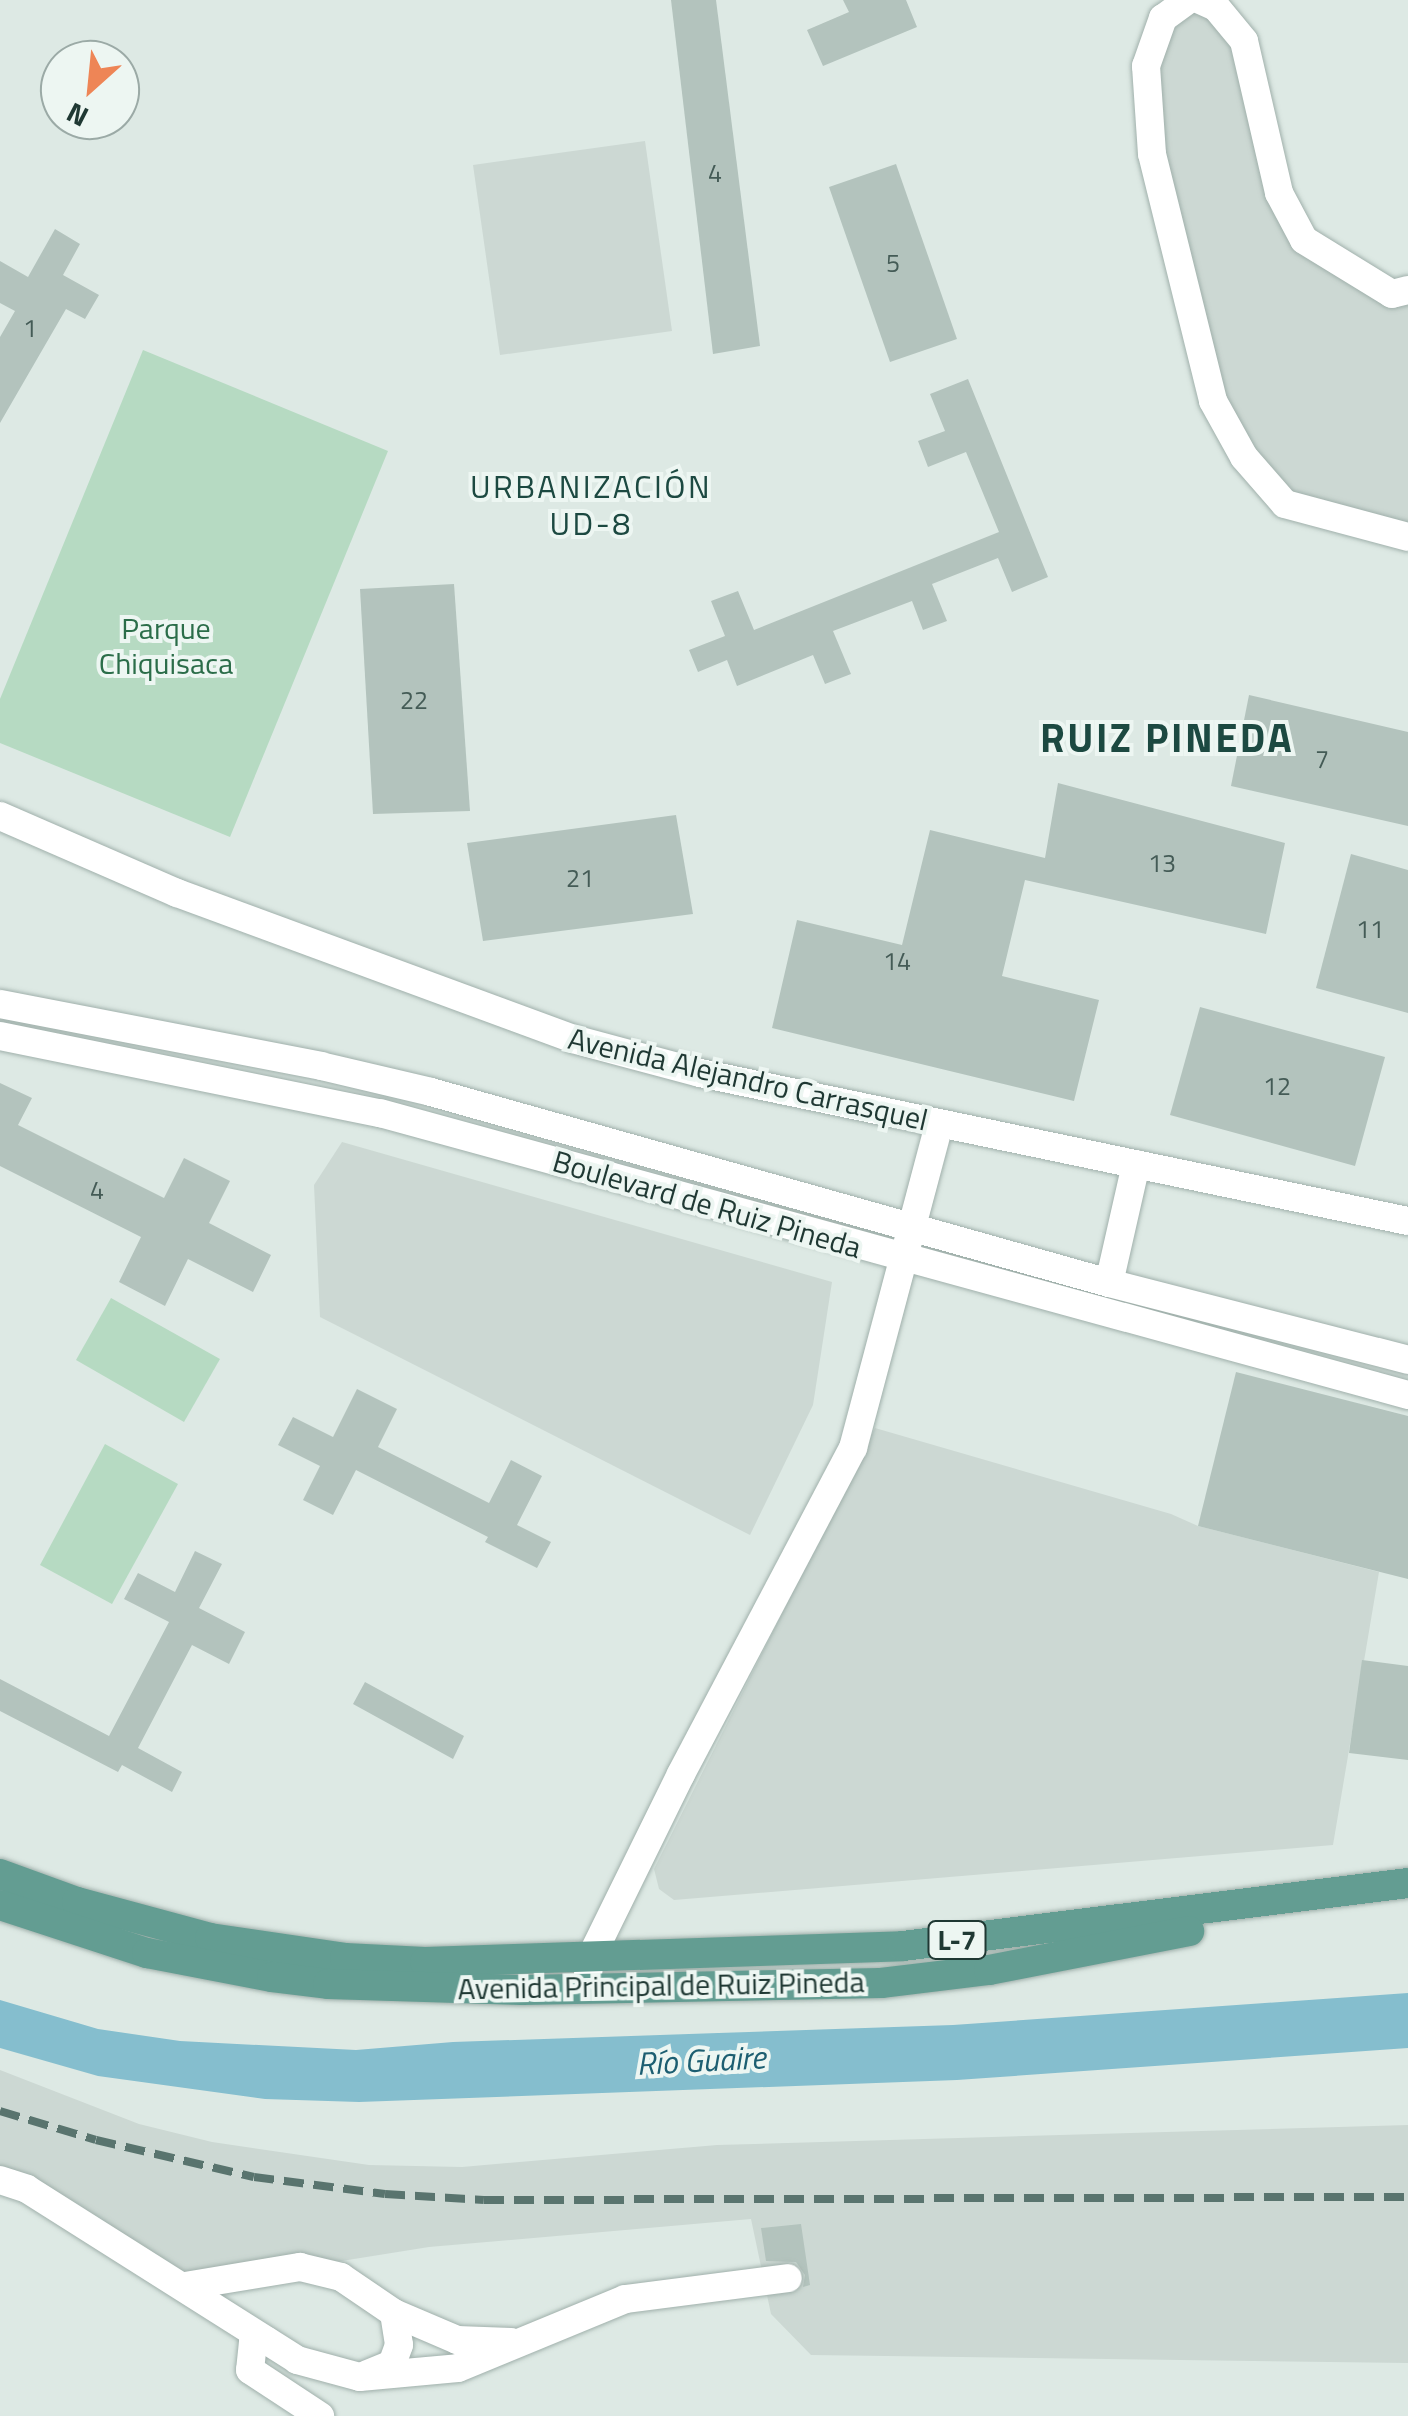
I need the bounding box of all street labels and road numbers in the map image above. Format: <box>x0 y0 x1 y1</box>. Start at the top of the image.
street label: Avenida Alejandro Carrasquel <box>565 1020 931 1138</box>
street label: Boulevard de Ruiz Pineda <box>549 1143 865 1265</box>
road number: L-7 <box>927 1917 987 1963</box>
street label: Avenida Principal de Ruiz Pineda <box>457 1963 865 2007</box>

